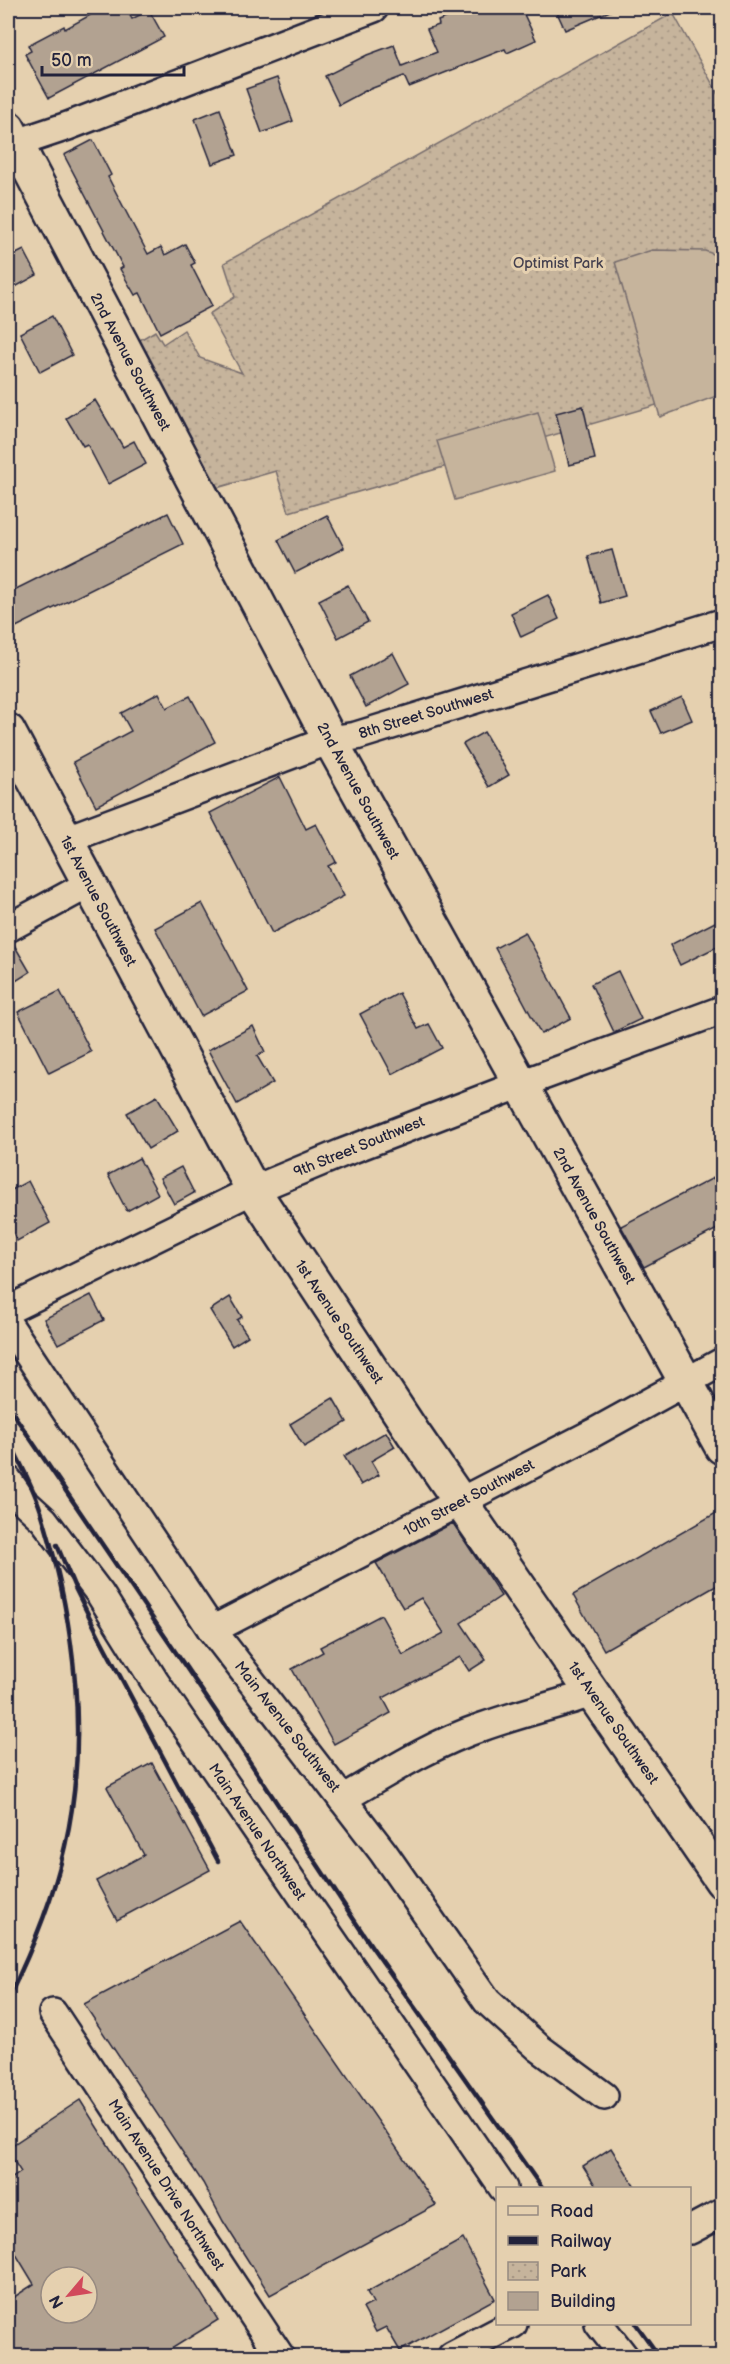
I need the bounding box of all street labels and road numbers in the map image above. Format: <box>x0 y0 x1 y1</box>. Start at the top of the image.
street label: 2nd Avenue Southwest <box>86 290 175 435</box>
street label: 8th Street Southwest <box>356 684 496 744</box>
street label: 2nd Avenue Southwest <box>312 719 404 863</box>
street label: 1st Avenue Southwest <box>55 832 141 970</box>
street label: 9th Street Southwest <box>291 1112 428 1182</box>
street label: 2nd Avenue Southwest <box>548 1144 640 1288</box>
street label: 1st Avenue Southwest <box>290 1256 388 1388</box>
street label: 10th Street Southwest <box>400 1455 538 1541</box>
street label: Main Avenue Southwest <box>230 1658 344 1797</box>
street label: 1st Avenue Southwest <box>564 1658 663 1788</box>
street label: Main Avenue Northwest <box>204 1760 310 1904</box>
street label: Main Avenue Drive Northwest <box>104 2096 229 2274</box>

